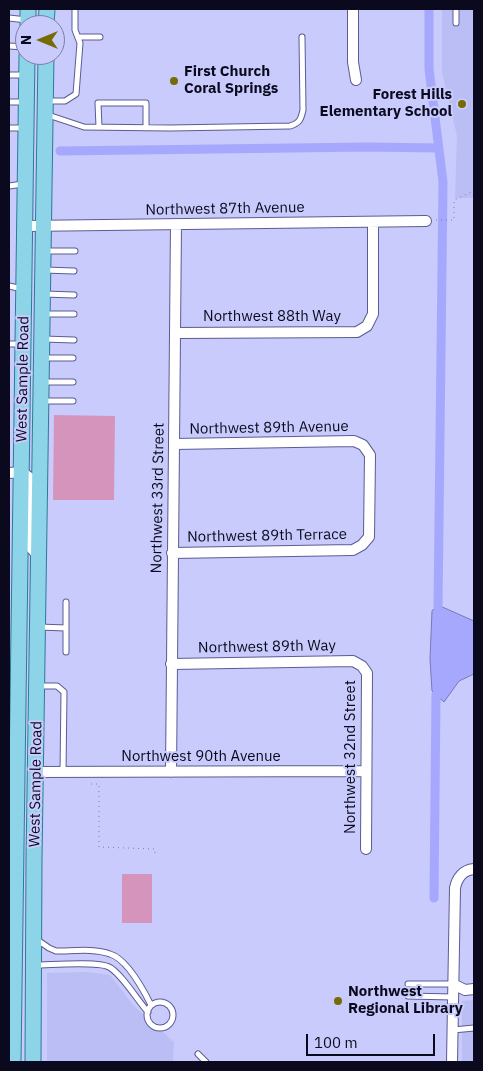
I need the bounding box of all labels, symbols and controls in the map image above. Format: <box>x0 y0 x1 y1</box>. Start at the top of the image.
north arrow <box>15 15 65 65</box>
text: N <box>17 35 35 45</box>
place label: First Church Coral Springs <box>184 63 278 98</box>
marker: First Church Coral Springs <box>168 75 180 87</box>
place label: Forest Hills Elementary School <box>320 86 452 121</box>
marker: Forest Hills Elementary School <box>456 98 468 110</box>
street label: Northwest 87th Avenue <box>145 199 305 219</box>
street label: Northwest 88th Way <box>203 308 341 326</box>
street label: West Sample Road <box>13 316 33 442</box>
street label: Northwest 89th Avenue <box>189 418 349 438</box>
street label: Northwest 33rd Street <box>148 422 168 574</box>
street label: Northwest 89th Terrace <box>187 526 347 546</box>
street label: Northwest 89th Way <box>198 637 336 657</box>
street label: Northwest 32nd Street <box>342 680 360 834</box>
street label: West Sample Road <box>26 721 46 847</box>
street label: Northwest 90th Avenue <box>121 748 281 766</box>
place label: Northwest Regional Library <box>348 983 463 1018</box>
marker: Northwest Regional Library <box>332 995 344 1007</box>
scale bar <box>308 1024 437 1056</box>
text: 100 m <box>314 1033 358 1052</box>

